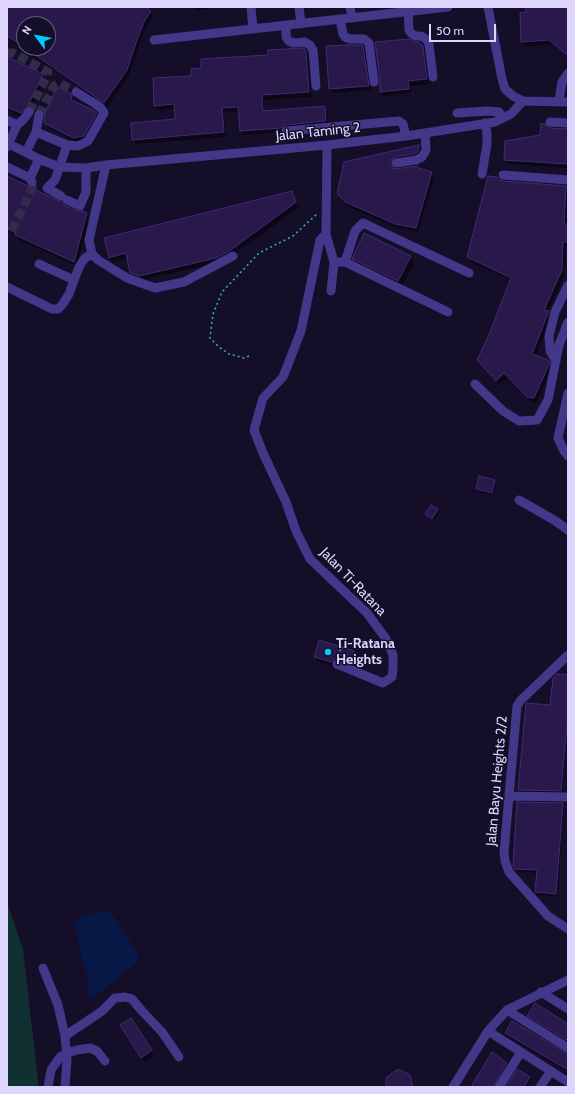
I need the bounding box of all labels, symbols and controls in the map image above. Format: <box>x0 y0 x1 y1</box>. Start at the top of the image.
north arrow <box>16 16 56 56</box>
scale bar <box>431 16 498 42</box>
text: N <box>19 23 35 37</box>
text: 50 m <box>436 23 464 38</box>
street label: Jalan Taming 2 <box>275 119 361 145</box>
street label: Jalan Ti-Ratana <box>316 544 390 620</box>
place label: Ti-Ratana Heights <box>336 636 395 668</box>
marker: Ti-Ratana Heights <box>323 647 333 657</box>
street label: Jalan Bayu Heights 2/2 <box>483 715 511 847</box>

